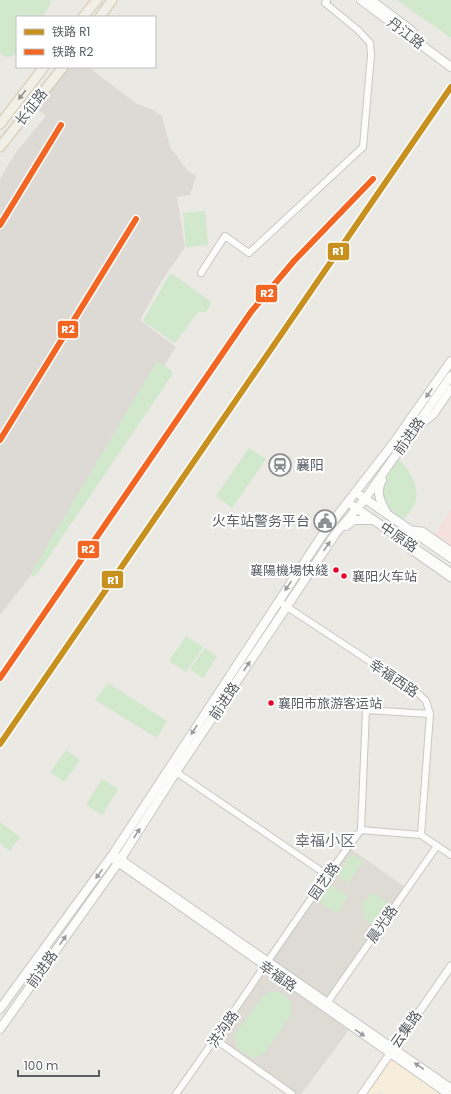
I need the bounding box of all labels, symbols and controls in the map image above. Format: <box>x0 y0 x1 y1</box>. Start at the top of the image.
street label: 丹江路 <box>383 12 429 54</box>
legend <box>16 16 156 68</box>
text: 铁路 R1 <box>52 23 90 40</box>
text: 铁路 R2 <box>52 43 94 60</box>
street label: 长征路 <box>10 84 52 130</box>
one-way arrow <box>18 90 26 101</box>
line badge: R1 <box>327 242 350 261</box>
text: R1 <box>332 243 344 259</box>
line badge: R2 <box>255 284 278 303</box>
text: R2 <box>260 285 274 301</box>
line badge: R2 <box>57 320 79 339</box>
text: R2 <box>61 321 75 337</box>
one-way arrow <box>425 387 433 398</box>
street label: 前进路 <box>389 413 429 459</box>
station icon: 襄阳 <box>267 452 293 478</box>
place label: 襄阳 <box>296 455 324 475</box>
public building icon: 火车站警务平台 <box>312 508 338 534</box>
place label: 火车站警务平台 <box>212 511 310 531</box>
street label: 中原路 <box>376 517 422 557</box>
line badge: R2 <box>77 540 100 559</box>
text: R2 <box>81 541 95 557</box>
one-way arrow <box>323 541 331 552</box>
place label: 襄陽機場快綫 <box>250 561 328 580</box>
marker: 襄陽機場快綫 <box>331 565 341 575</box>
place label: 襄阳火车站 <box>352 567 417 586</box>
line badge: R1 <box>101 570 124 589</box>
marker: 襄阳火车站 <box>339 571 349 581</box>
text: R1 <box>107 572 119 588</box>
one-way arrow <box>284 581 292 591</box>
street label: 幸福西路 <box>365 654 423 702</box>
one-way arrow <box>243 661 251 671</box>
street label: 前进路 <box>204 678 244 724</box>
place label: 襄阳市旅游客运站 <box>278 694 382 713</box>
marker: 襄阳市旅游客运站 <box>266 698 276 708</box>
one-way arrow <box>190 724 197 736</box>
one-way arrow <box>133 828 141 838</box>
district label: 幸福小区 <box>295 830 355 851</box>
street label: 园艺路 <box>304 858 344 904</box>
one-way arrow <box>95 868 103 879</box>
street label: 晨光路 <box>362 901 402 947</box>
one-way arrow <box>59 935 67 945</box>
street label: 前进路 <box>22 946 62 992</box>
street label: 幸福路 <box>255 956 301 996</box>
street label: 洪沟路 <box>203 1006 243 1052</box>
street label: 云集路 <box>386 1006 426 1052</box>
one-way arrow <box>354 1029 365 1037</box>
scale bar <box>18 1052 99 1078</box>
text: 100 m <box>24 1057 58 1074</box>
one-way arrow <box>414 1062 424 1070</box>

